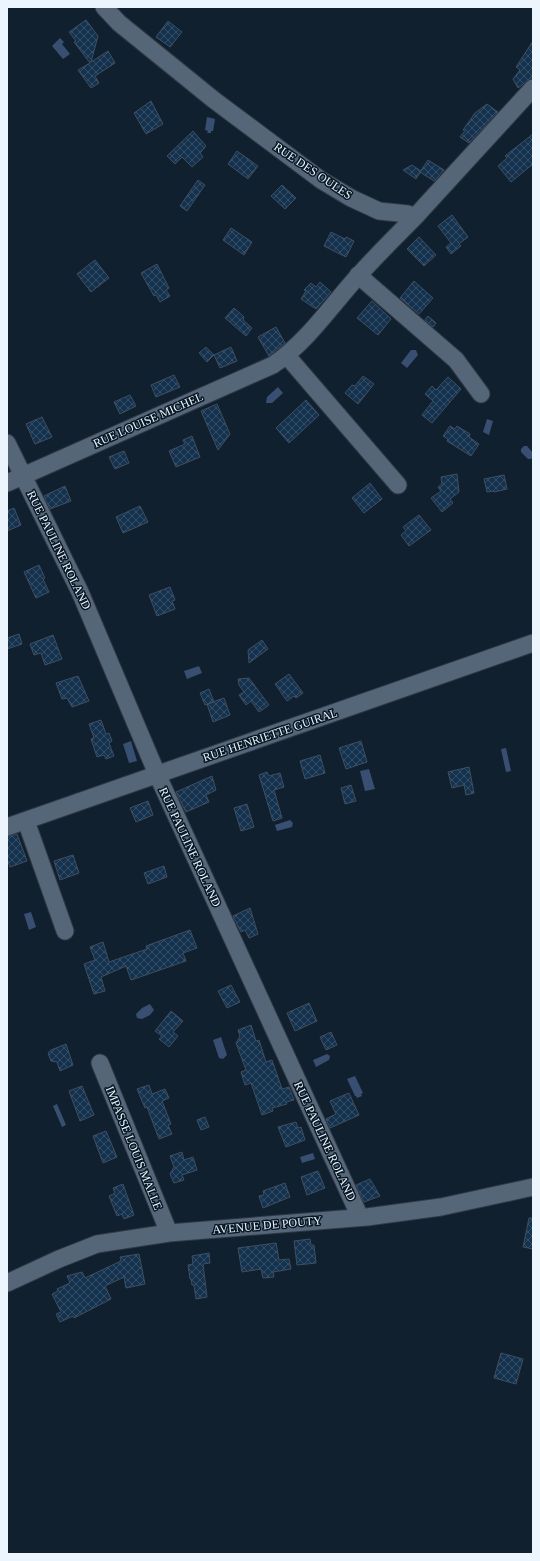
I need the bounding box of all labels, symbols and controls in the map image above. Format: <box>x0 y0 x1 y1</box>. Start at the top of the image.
street label: RUE DES OULES <box>271 140 355 202</box>
street label: RUE LOUISE MICHEL <box>91 389 205 451</box>
street label: RUE PAULINE ROLAND <box>24 488 94 612</box>
street label: RUE HENRIETTE GUIRAL <box>201 705 339 765</box>
street label: RUE PAULINE ROLAND <box>156 785 224 909</box>
street label: RUE PAULINE ROLAND <box>291 1079 359 1203</box>
street label: IMPASSE LOUIS MALLE <box>103 1084 165 1212</box>
street label: AVENUE DE POUTY <box>212 1213 323 1237</box>

